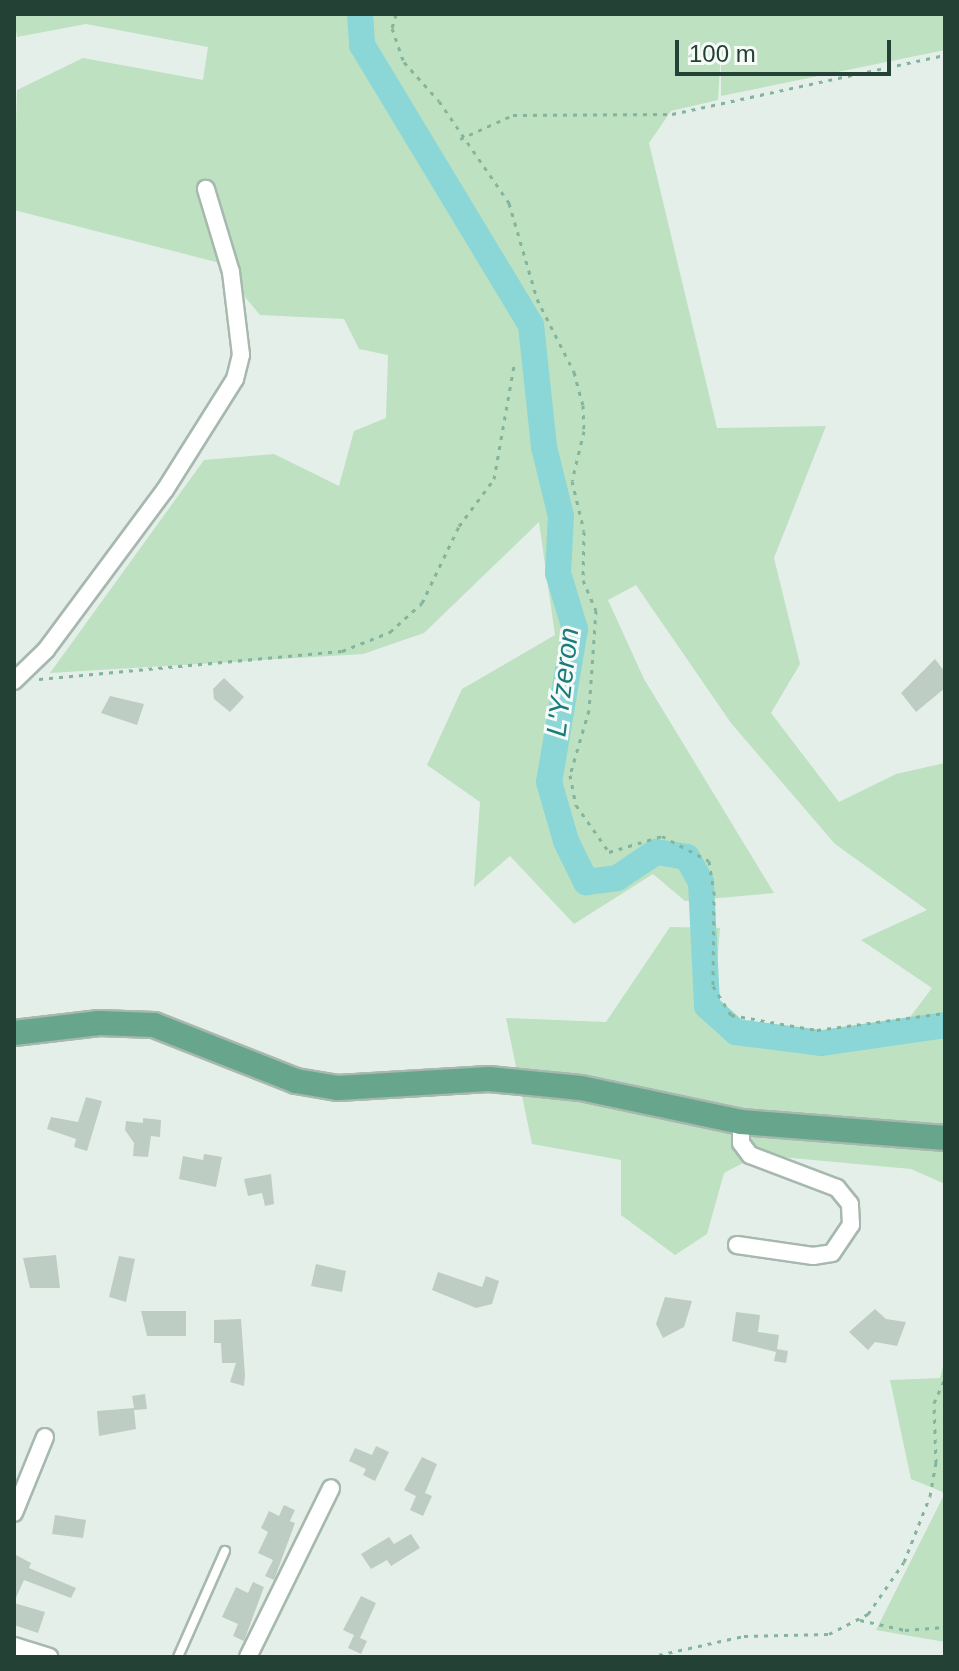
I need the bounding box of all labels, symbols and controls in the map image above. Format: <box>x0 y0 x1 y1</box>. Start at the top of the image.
scale bar <box>679 24 895 74</box>
text: 100 m <box>689 40 756 67</box>
water label: L'Yzeron <box>540 626 586 738</box>

